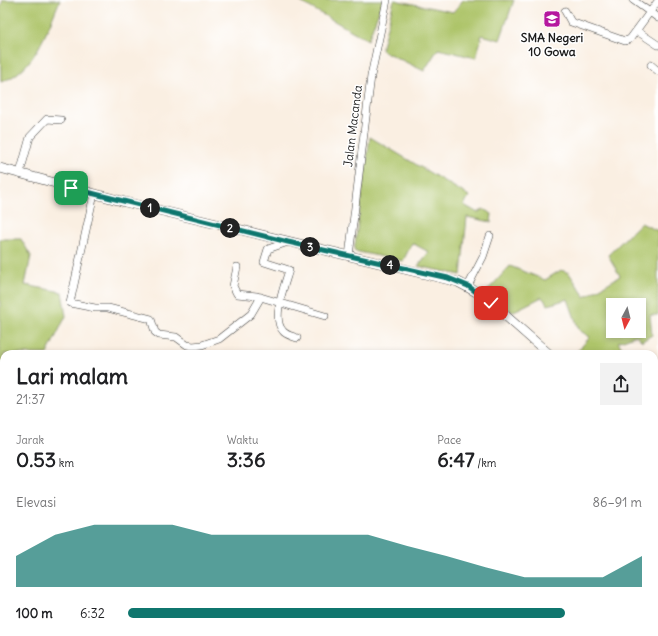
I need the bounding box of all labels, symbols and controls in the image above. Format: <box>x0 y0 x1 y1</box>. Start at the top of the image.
school or university icon: SMA Negeri 10 Gowa <box>542 9 562 29</box>
place label: SMA Negeri 10 Gowa <box>521 30 584 59</box>
street label: Jalan Macanda <box>340 84 365 168</box>
pin <box>54 171 88 205</box>
icon: arrive <box>60 177 82 199</box>
pin: 1 <box>140 198 160 218</box>
text: 1 <box>148 201 152 215</box>
pin: 2 <box>220 218 240 238</box>
text: 2 <box>227 221 233 235</box>
pin: 3 <box>300 237 320 257</box>
text: 3 <box>307 240 313 254</box>
pin: 4 <box>380 255 400 275</box>
text: 4 <box>387 258 393 272</box>
pin <box>474 286 508 320</box>
icon: check <box>480 292 502 314</box>
north arrow <box>606 298 646 338</box>
map controls <box>606 298 646 338</box>
text: Lari malam <box>16 362 128 390</box>
button: share <box>600 363 642 405</box>
text: 21:37 <box>16 391 45 408</box>
text: Jarak <box>16 433 44 447</box>
text: Waktu <box>227 433 258 447</box>
text: Pace <box>437 433 461 447</box>
text: 0.53 <box>16 447 56 472</box>
text: 3:36 <box>227 447 265 472</box>
text: 6:47 <box>437 447 475 472</box>
text: km <box>56 456 74 470</box>
text: /km <box>475 456 496 470</box>
text: Elevasi <box>16 494 56 511</box>
text: 86–91 m <box>592 494 642 511</box>
text: 100 m <box>16 605 53 622</box>
text: 6:32 <box>80 605 105 622</box>

